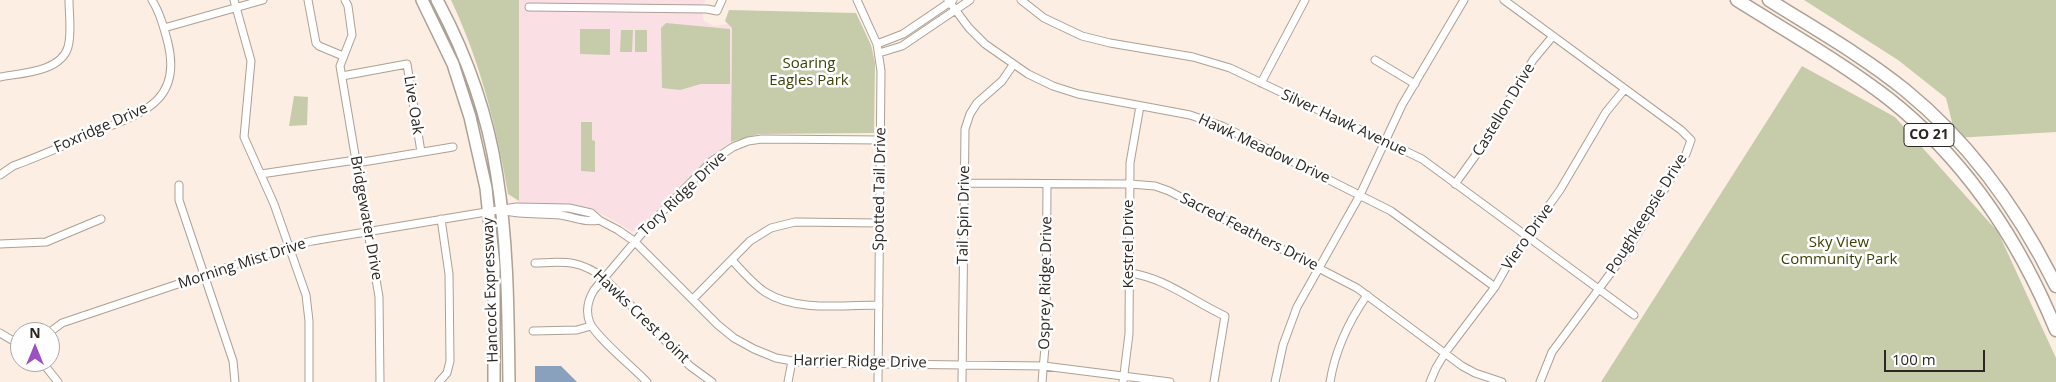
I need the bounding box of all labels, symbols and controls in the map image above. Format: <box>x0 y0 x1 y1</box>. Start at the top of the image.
park label: Soaring Eagles Park <box>769 55 849 90</box>
street label: Castellon Drive <box>1469 60 1539 160</box>
street label: Live Oak <box>399 74 427 136</box>
street label: Silver Hawk Avenue <box>1278 86 1410 160</box>
street label: Foxridge Drive <box>51 99 151 157</box>
street label: Hawk Meadow Drive <box>1195 111 1333 187</box>
road number: CO 21 <box>1904 124 1954 146</box>
street label: Spotted Tail Drive <box>870 127 890 251</box>
street label: Tory Ridge Drive <box>636 148 730 240</box>
street label: Poughkeepsie Drive <box>1603 151 1691 277</box>
street label: Bridgewater Drive <box>346 154 386 282</box>
street label: Tail Spin Drive <box>954 165 974 265</box>
street label: Sacred Feathers Drive <box>1177 189 1321 275</box>
street label: Kestrel Drive <box>1120 199 1138 289</box>
street label: Viero Drive <box>1499 200 1557 274</box>
street label: Osprey Ridge Drive <box>1036 216 1056 350</box>
street label: Hancock Expressway <box>479 217 503 363</box>
park label: Sky View Community Park <box>1781 234 1897 269</box>
street label: Morning Mist Drive <box>176 235 308 293</box>
street label: Hawks Crest Point <box>589 267 693 367</box>
north arrow <box>10 322 60 372</box>
text: N <box>29 323 41 342</box>
scale bar <box>1886 340 1987 372</box>
text: 100 m <box>1892 349 1936 369</box>
street label: Harrier Ridge Drive <box>793 352 927 372</box>

